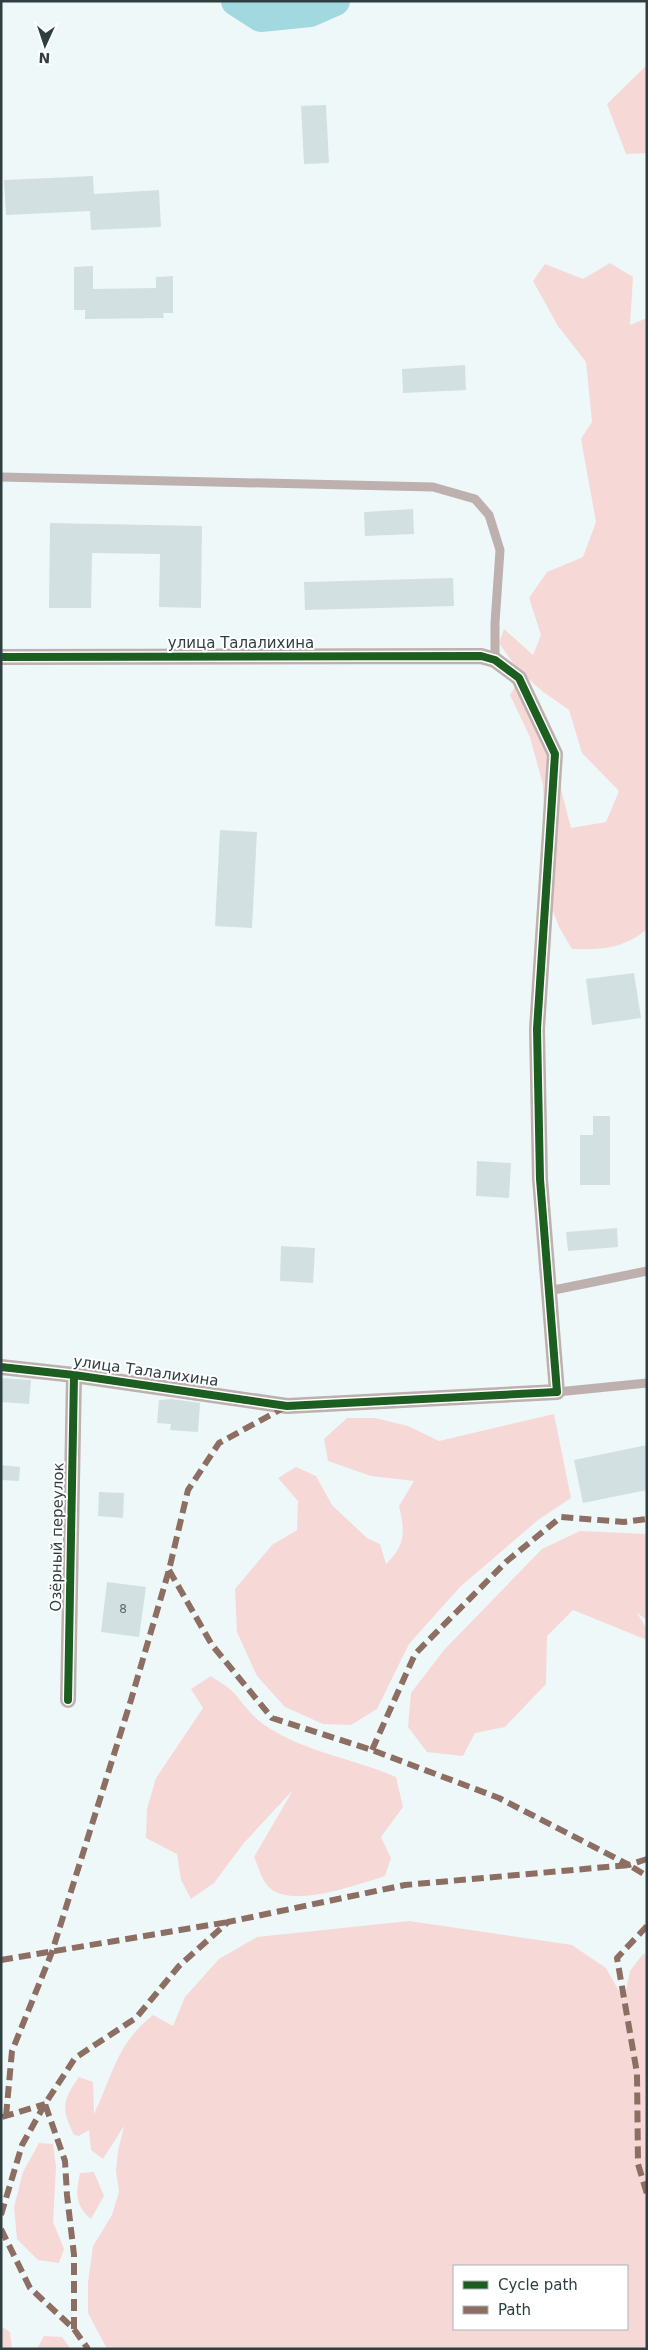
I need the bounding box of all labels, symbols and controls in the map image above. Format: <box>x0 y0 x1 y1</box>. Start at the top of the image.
north arrow <box>20 20 70 70</box>
text: N <box>38 50 51 66</box>
street label: улица Талалихина <box>168 634 314 652</box>
street label: улица Талалихина <box>72 1352 220 1390</box>
street label: Озёрный переулок <box>47 1462 67 1612</box>
house number: 8 <box>119 1602 127 1616</box>
legend <box>453 2265 628 2330</box>
text: Cycle path <box>498 2276 578 2294</box>
text: Path <box>498 2301 531 2319</box>

